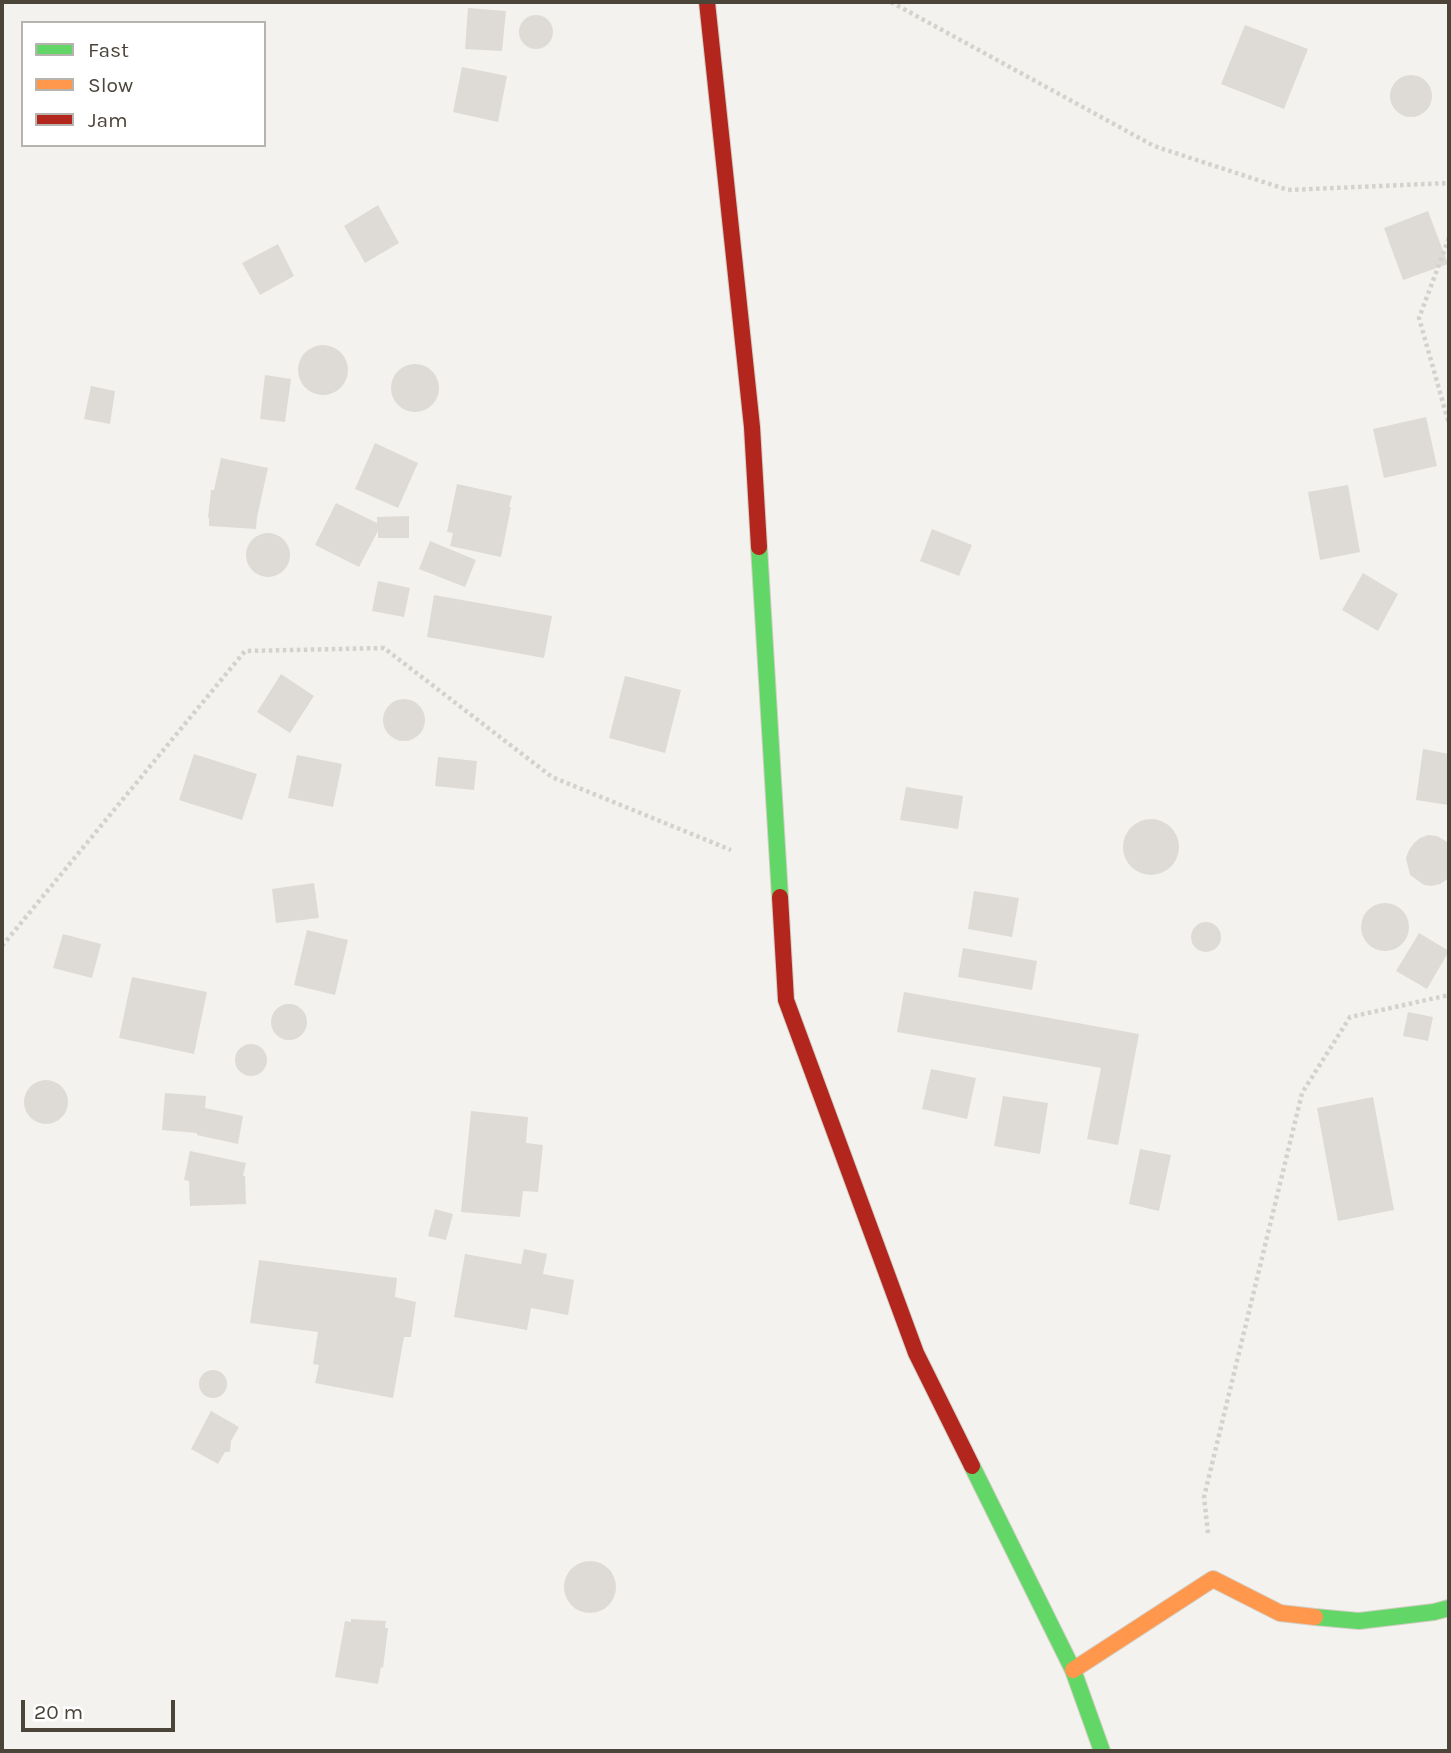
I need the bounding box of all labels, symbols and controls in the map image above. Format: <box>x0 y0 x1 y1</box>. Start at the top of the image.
legend <box>21 21 266 147</box>
text: Fast <box>88 38 129 62</box>
text: Slow <box>88 73 133 97</box>
text: Jam <box>88 108 128 132</box>
scale bar <box>24 1686 178 1730</box>
text: 20 m <box>34 1700 83 1724</box>

